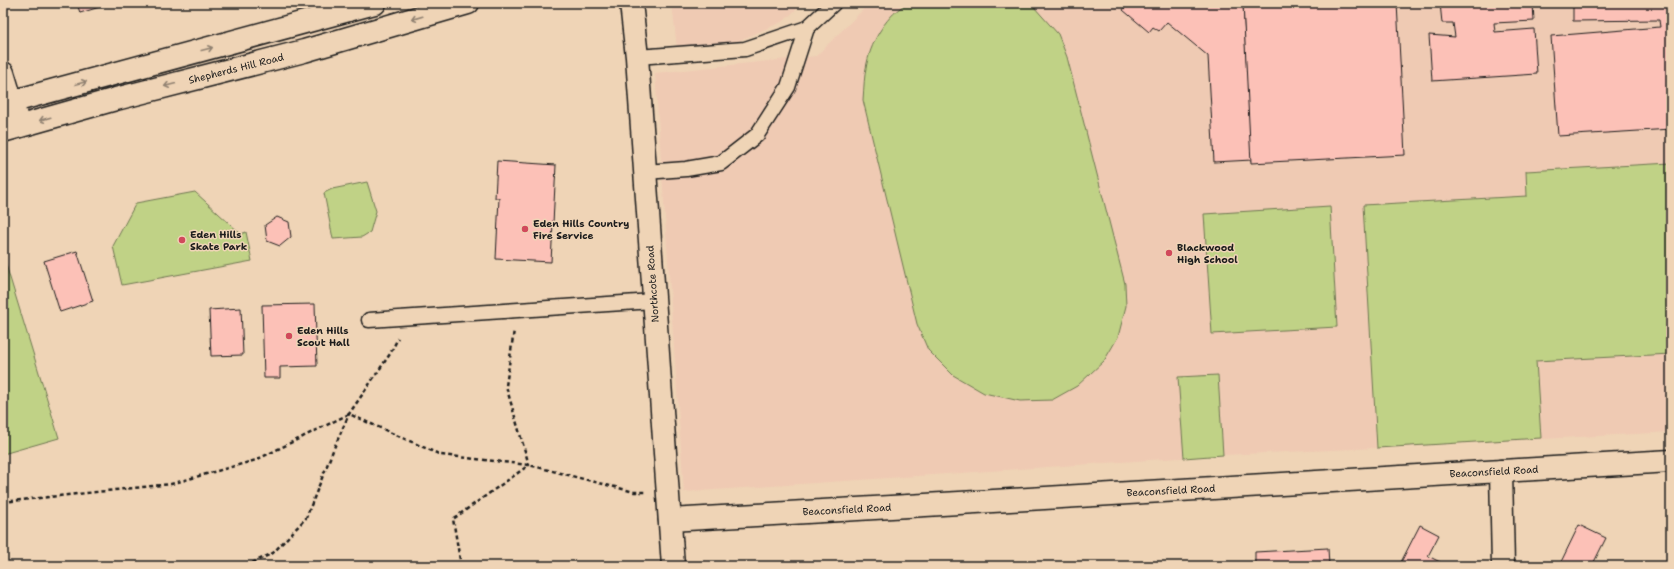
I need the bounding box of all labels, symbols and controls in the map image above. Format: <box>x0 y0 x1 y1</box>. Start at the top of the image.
one-way arrow <box>411 15 424 22</box>
one-way arrow <box>200 45 213 52</box>
street label: Shepherds Hill Road <box>187 50 286 87</box>
one-way arrow <box>74 79 87 86</box>
one-way arrow <box>164 81 177 89</box>
one-way arrow <box>38 116 51 123</box>
place label: Eden Hills Country Fire Service <box>533 217 629 242</box>
marker: Eden Hills Country Fire Service <box>520 224 530 234</box>
place label: Eden Hills Skate Park <box>190 228 248 253</box>
marker: Eden Hills Skate Park <box>177 235 187 245</box>
place label: Blackwood High School <box>1177 241 1238 266</box>
street label: Northcote Road <box>643 244 662 323</box>
marker: Blackwood High School <box>1164 248 1174 258</box>
place label: Eden Hills Scout Hall <box>297 324 350 349</box>
marker: Eden Hills Scout Hall <box>284 331 294 341</box>
street label: Beaconsfield Road <box>1449 463 1540 480</box>
street label: Beaconsfield Road <box>1126 482 1217 499</box>
street label: Beaconsfield Road <box>802 501 893 518</box>

